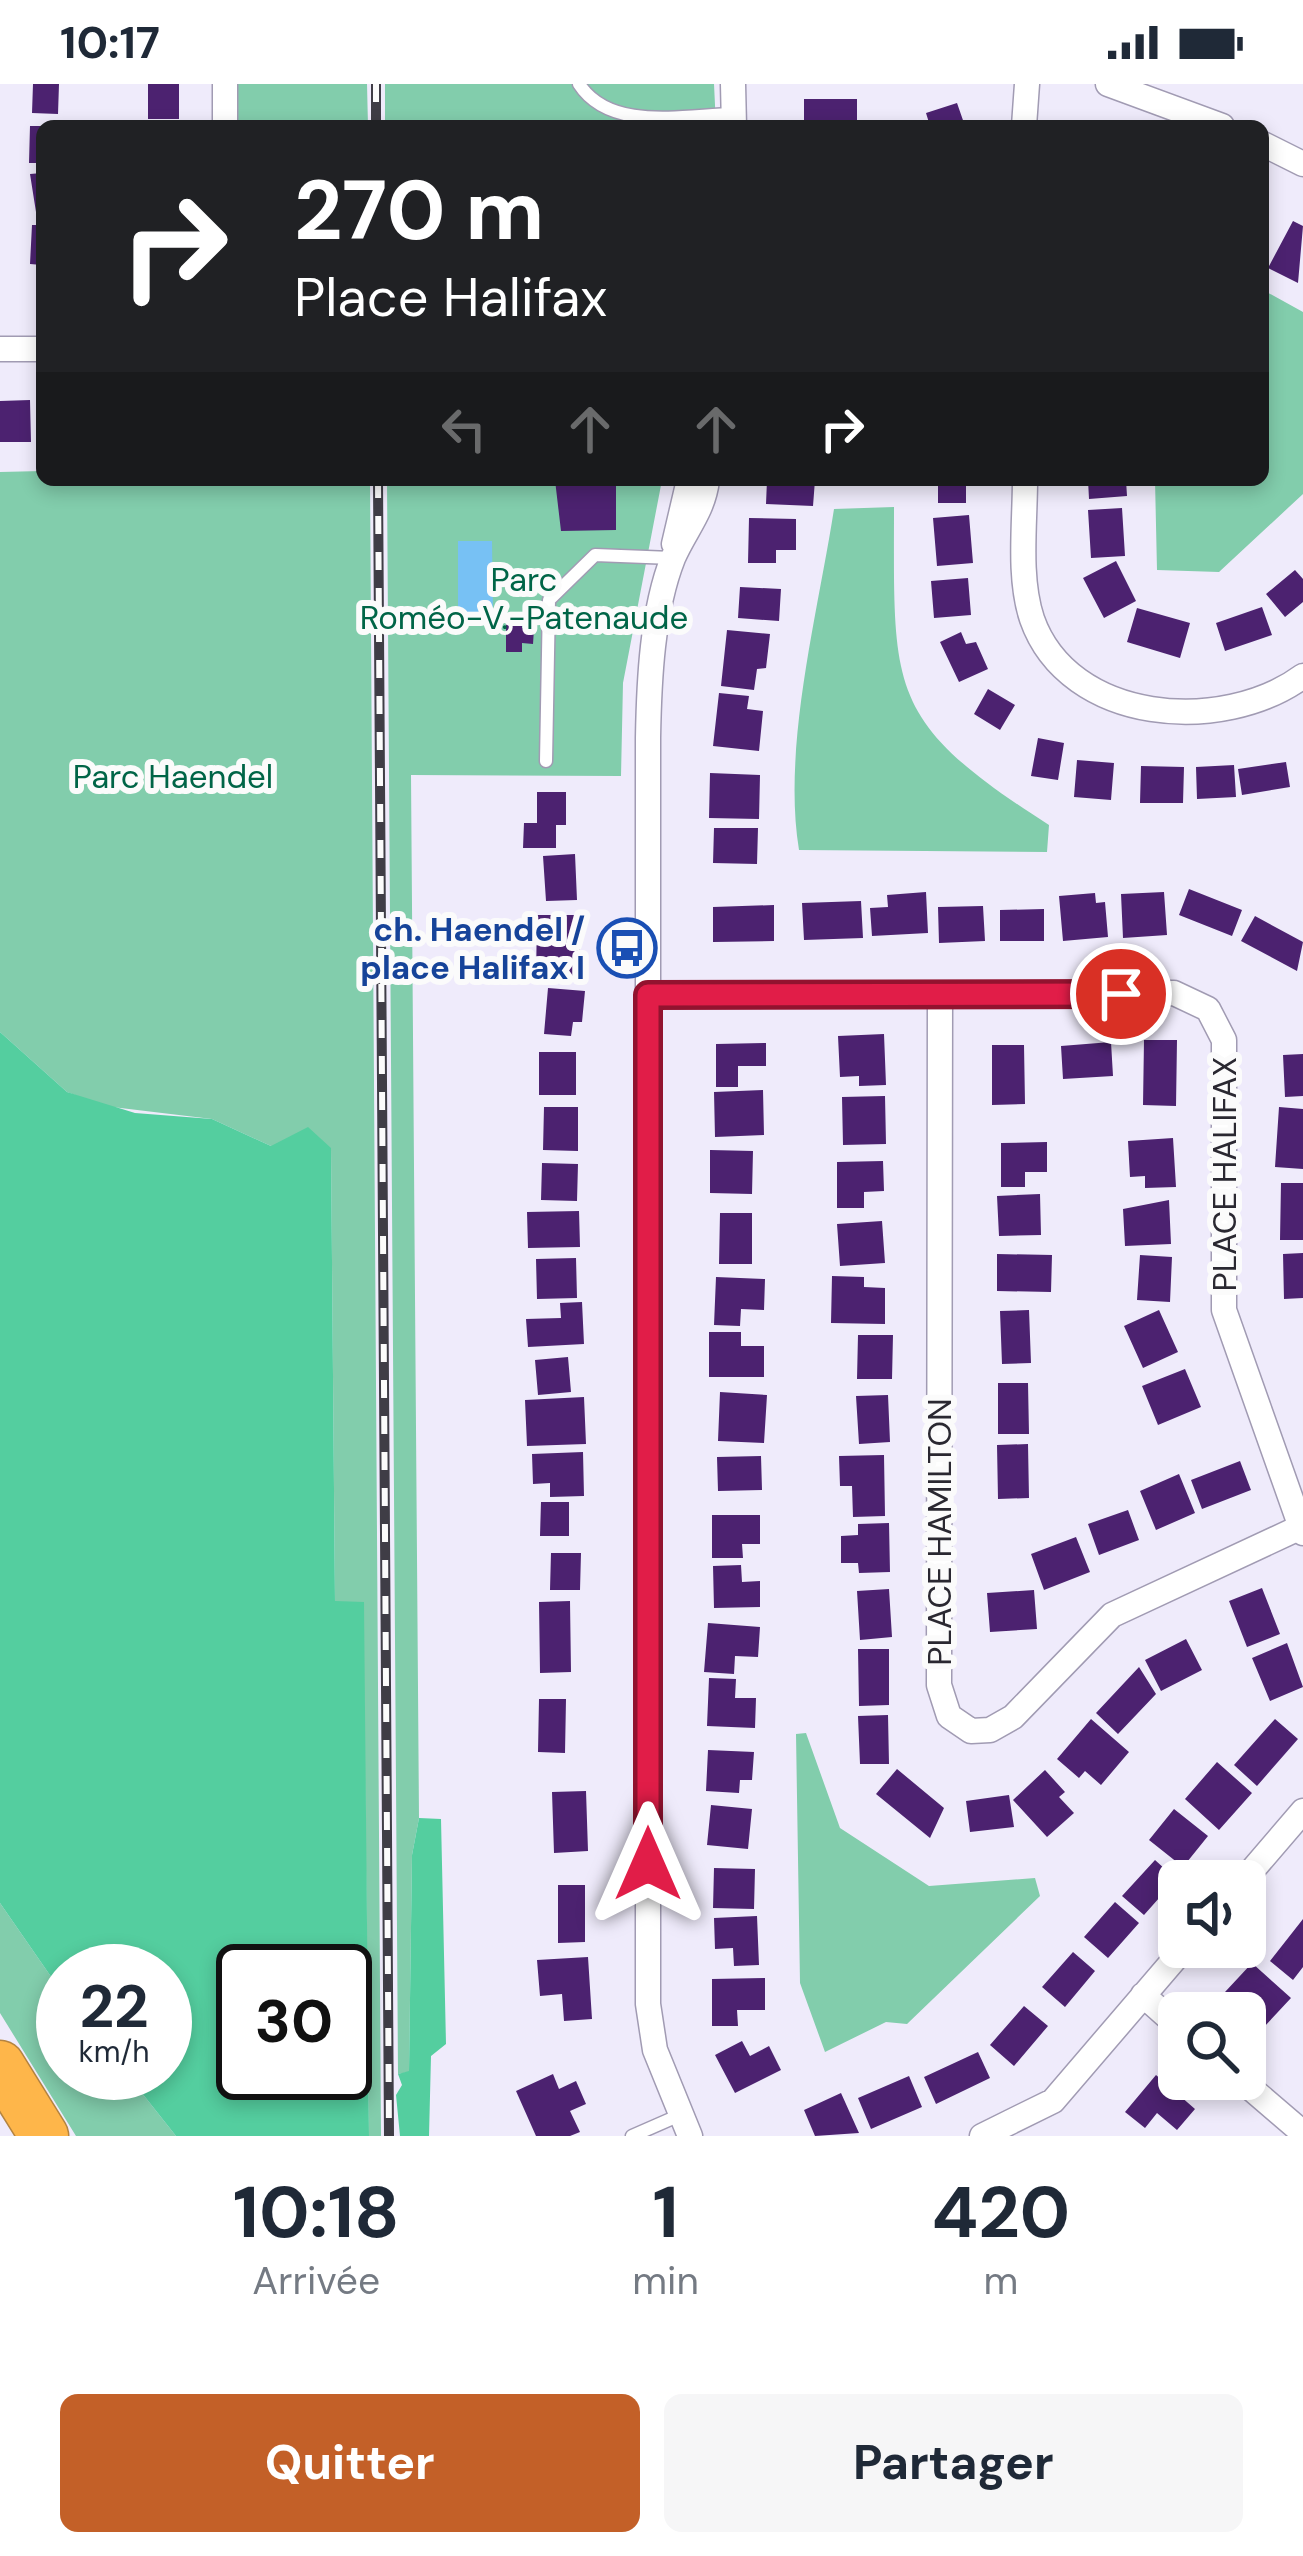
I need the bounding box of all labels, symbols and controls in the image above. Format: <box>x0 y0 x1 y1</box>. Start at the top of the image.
text: 10:17 <box>60 13 160 72</box>
text: 270 m <box>294 156 544 265</box>
icon: right <box>96 168 252 324</box>
text: Place Halifax <box>294 262 607 333</box>
icon: left <box>431 396 497 462</box>
icon: ahead <box>557 396 623 462</box>
icon: ahead <box>683 396 749 462</box>
icon: right <box>809 396 875 462</box>
park label: Parc Roméo-V.-Patenaude <box>360 558 688 639</box>
park label: Parc Haendel <box>73 755 273 798</box>
place label: ch. Haendel / place Halifax I <box>360 908 585 989</box>
bus stop icon: ch. Haendel / place Halifax I <box>596 917 658 979</box>
pin <box>1070 943 1172 1045</box>
icon: arrive <box>1088 961 1154 1027</box>
street label: PLACE HALIFAX <box>1203 1057 1246 1291</box>
street label: PLACE HAMILTON <box>918 1398 961 1666</box>
position arrow <box>585 1801 711 1927</box>
map controls <box>1158 1860 1266 2100</box>
button: sound <box>1158 1860 1266 1968</box>
speed limit sign: 30 <box>216 1944 372 2100</box>
text: 22 <box>79 1967 149 2046</box>
button: search <box>1158 1992 1266 2100</box>
text: km/h <box>79 2032 149 2071</box>
text: 10:18 <box>233 2166 400 2259</box>
text: 1 <box>652 2166 679 2259</box>
text: 420 <box>932 2166 1070 2259</box>
text: Arrivée <box>252 2255 380 2306</box>
text: min <box>632 2255 699 2306</box>
text: m <box>984 2255 1018 2306</box>
button: Quitter <box>60 2394 640 2532</box>
button: Partager <box>664 2394 1243 2532</box>

